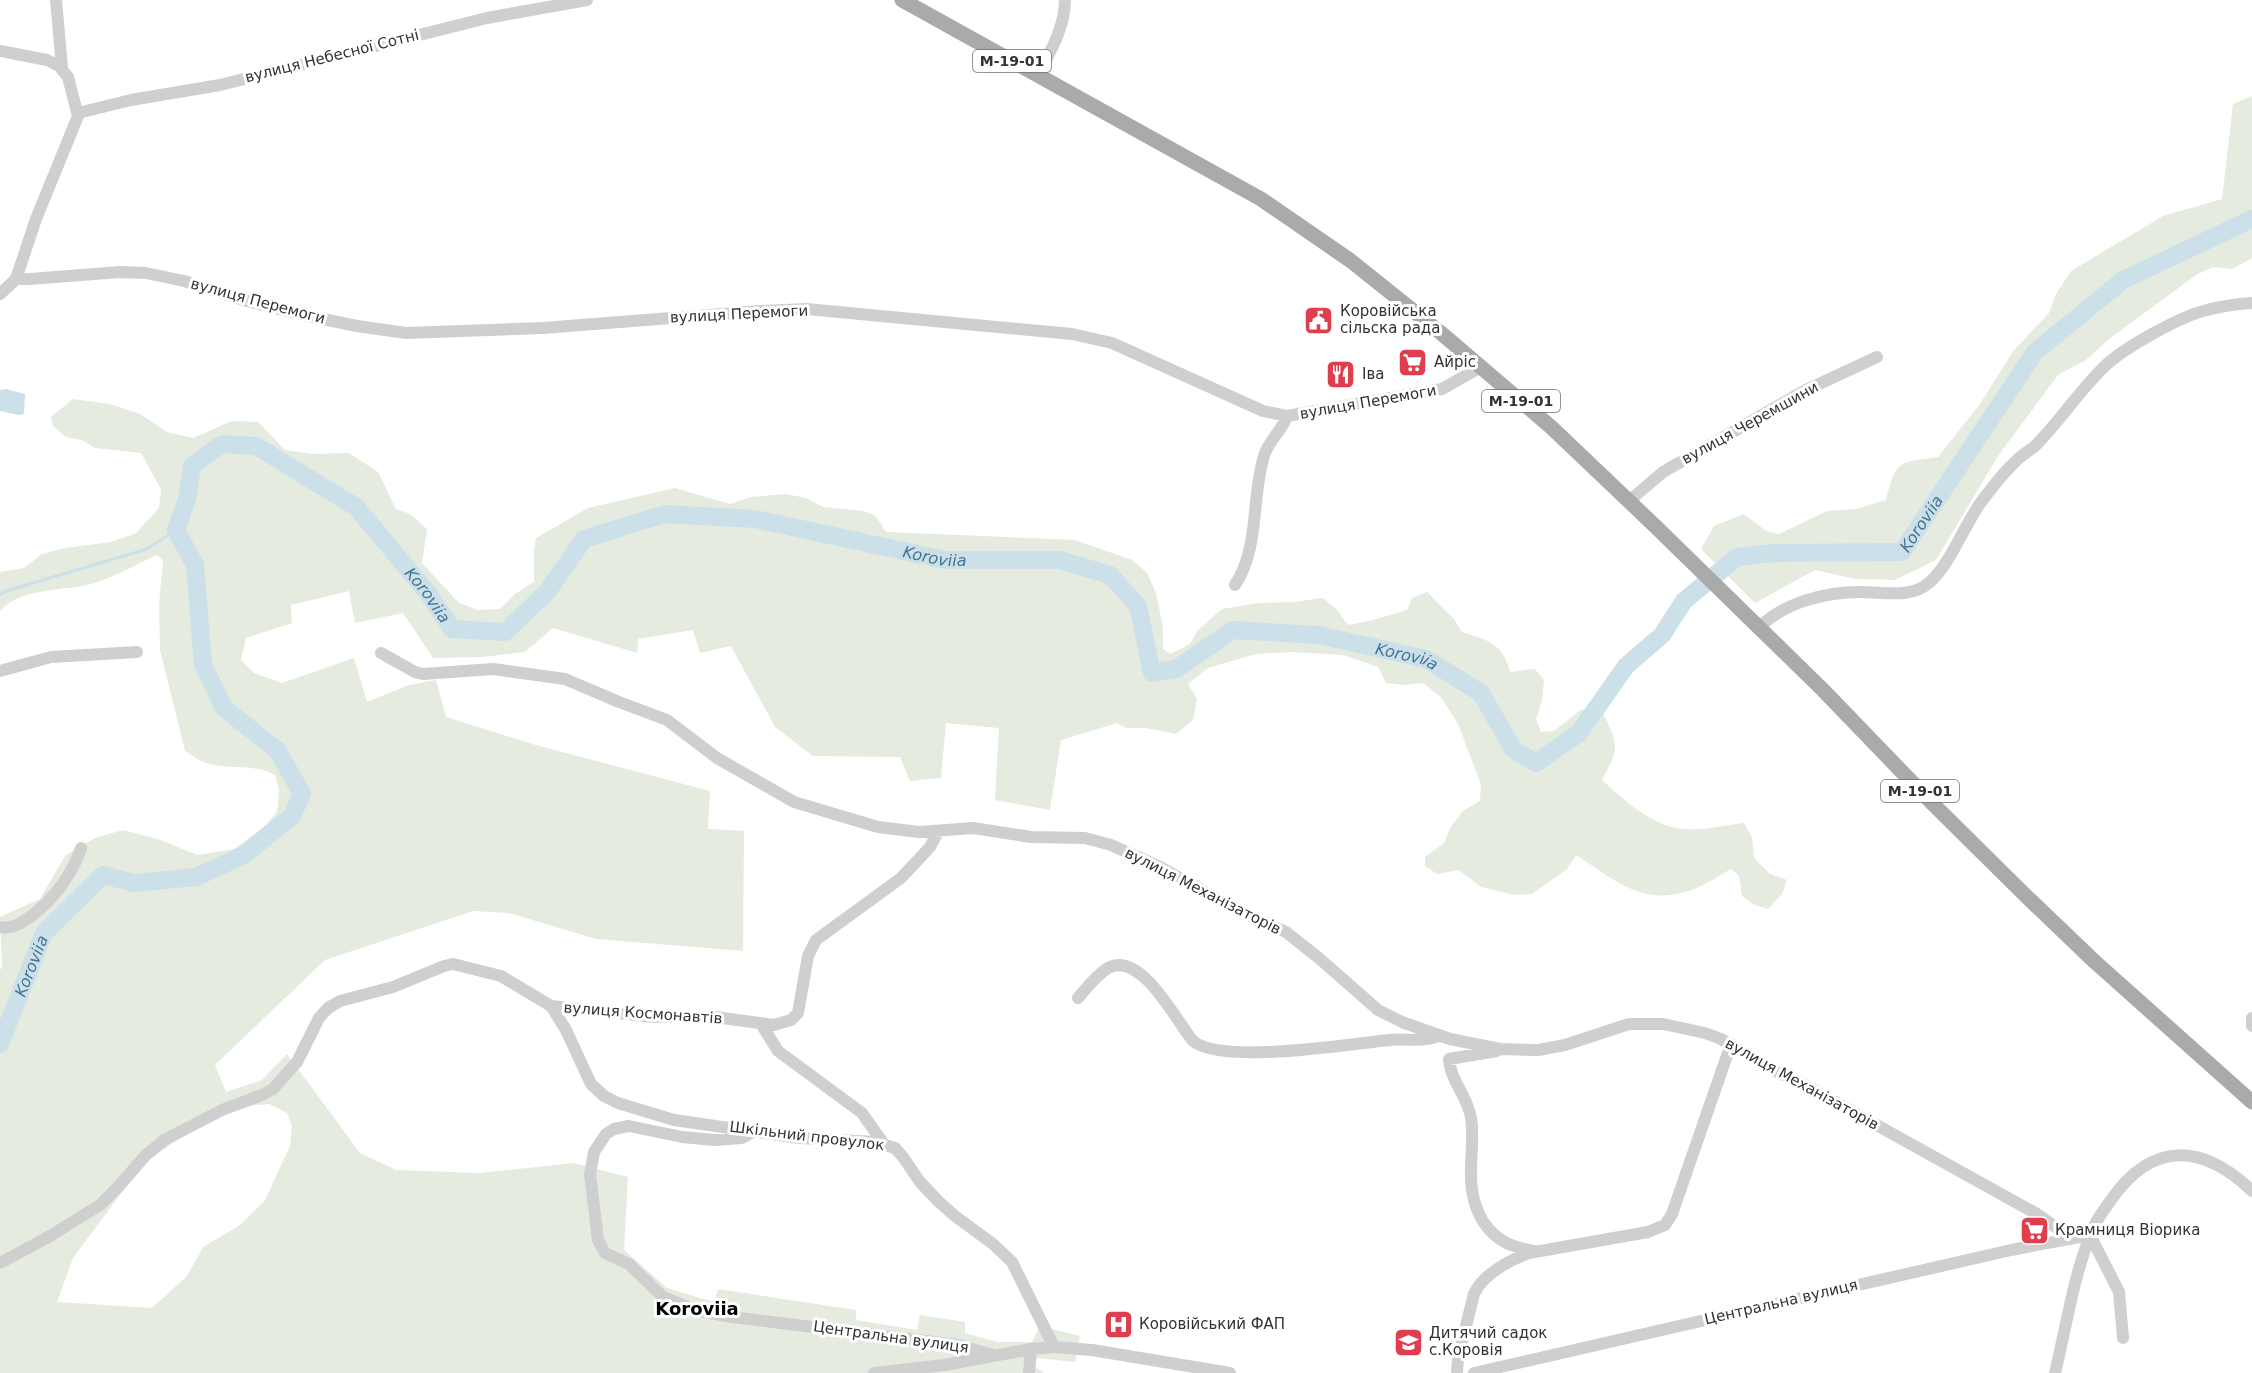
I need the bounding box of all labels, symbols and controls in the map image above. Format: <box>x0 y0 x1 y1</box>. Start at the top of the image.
street label: вулиця Небесної Сотні <box>243 26 421 86</box>
road number: М-19-01 <box>973 50 1051 72</box>
street label: вулиця Перемоги <box>189 274 327 328</box>
street label: вулиця Перемоги <box>669 301 809 327</box>
place label: Коровійська сільска рада <box>1340 302 1440 337</box>
public building icon: Коровійська сільска рада <box>1303 304 1335 336</box>
supermarket icon: Айріс <box>1397 346 1429 378</box>
place label: Айріс <box>1434 353 1476 371</box>
restaurant icon: Іва <box>1325 358 1357 390</box>
place label: Іва <box>1362 365 1384 383</box>
street label: вулиця Черемшини <box>1678 378 1822 468</box>
street label: вулиця Перемоги <box>1298 381 1438 423</box>
road number: М-19-01 <box>1482 390 1560 412</box>
water label: Koroviia <box>1895 491 1947 555</box>
water label: Koroviia <box>901 542 967 570</box>
water label: Koroviia <box>401 564 455 626</box>
water label: Koroviia <box>1374 639 1442 674</box>
road number: М-19-01 <box>1881 780 1959 802</box>
street label: вулиця Механізаторів <box>1122 844 1284 938</box>
water label: Koroviia <box>10 933 52 999</box>
street label: вулиця Космонавтів <box>563 998 723 1028</box>
street label: вулиця Механізаторів <box>1722 1034 1882 1134</box>
street label: Шкільний провулок <box>729 1118 885 1154</box>
supermarket icon: Крамниця Віорика <box>2018 1214 2050 1246</box>
place label: Крамниця Віорика <box>2055 1221 2200 1239</box>
street label: Центральна вулиця <box>1703 1276 1859 1328</box>
district label: Koroviia <box>655 1298 739 1319</box>
hospital icon: Коровійський ФАП <box>1102 1308 1134 1340</box>
place label: Коровійський ФАП <box>1139 1315 1285 1333</box>
street label: Центральна вулиця <box>812 1317 970 1357</box>
place label: Дитячий садок с.Коровія <box>1429 1324 1547 1359</box>
school or university icon: Дитячий садок с.Коровія <box>1392 1326 1424 1358</box>

